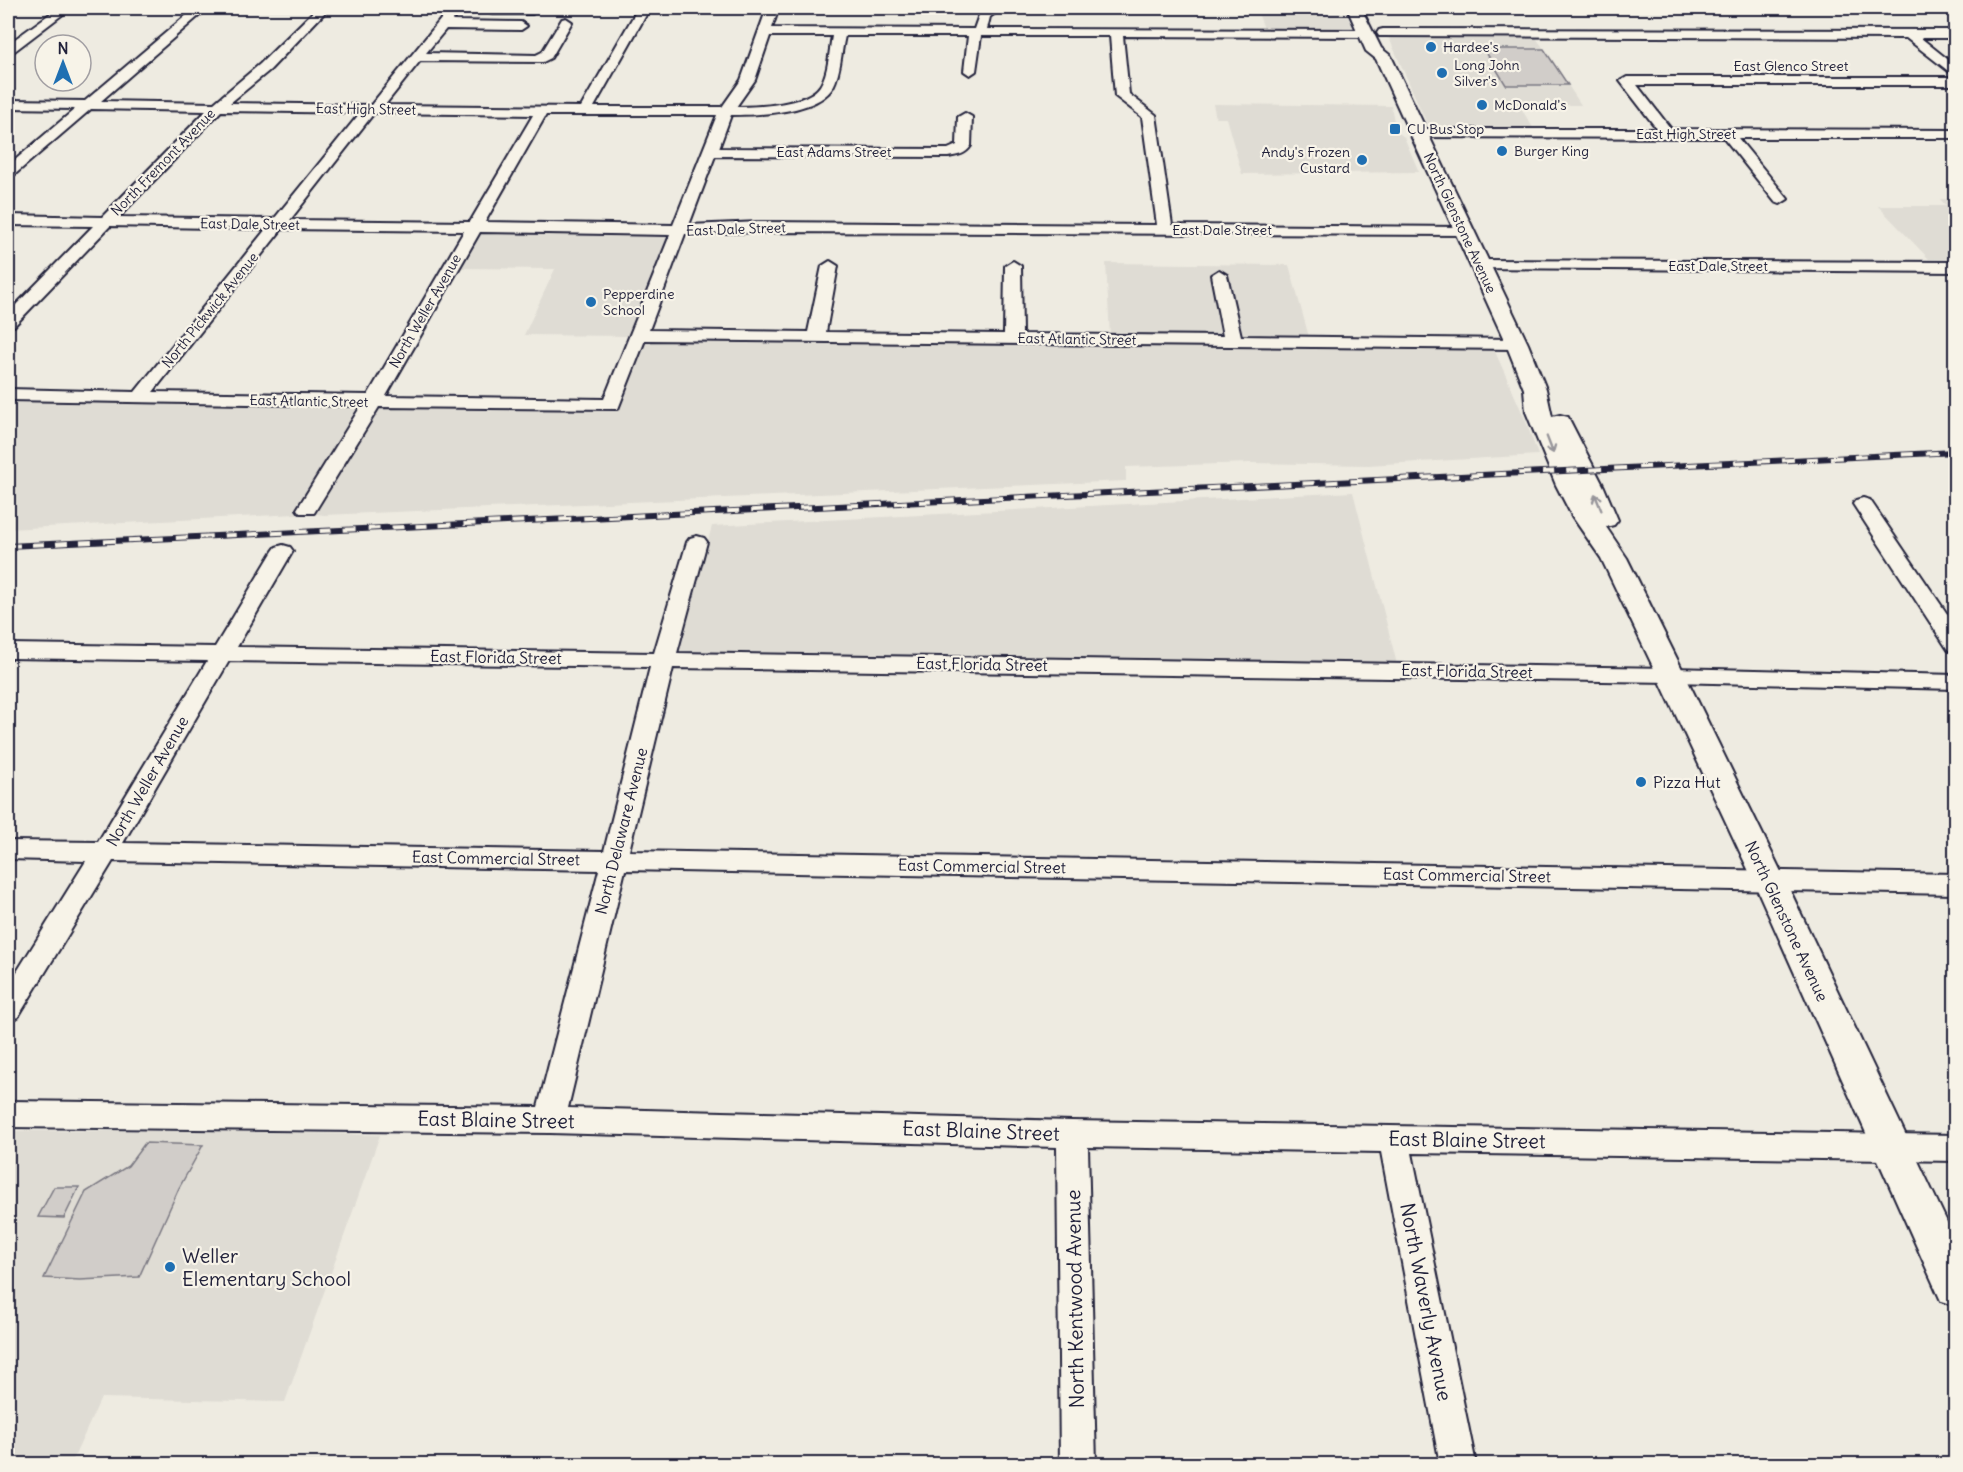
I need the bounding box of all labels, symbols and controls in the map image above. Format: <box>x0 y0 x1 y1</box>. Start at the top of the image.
north arrow <box>33 33 93 93</box>
text: N <box>57 38 69 58</box>
place label: Hardee's <box>1443 38 1499 56</box>
marker: Hardee's <box>1424 40 1438 54</box>
place label: Long John Silver's <box>1454 56 1520 90</box>
street label: East Glenco Street <box>1734 57 1849 75</box>
marker: Long John Silver's <box>1435 66 1449 80</box>
place label: McDonald's <box>1494 96 1567 114</box>
marker: McDonald's <box>1475 98 1489 112</box>
street label: East High Street <box>316 99 417 119</box>
street label: North Fremont Avenue <box>107 104 219 220</box>
place label: CU Bus Stop <box>1407 120 1484 138</box>
marker: CU Bus Stop <box>1388 122 1402 136</box>
street label: East High Street <box>1636 125 1736 143</box>
place label: Burger King <box>1514 142 1589 160</box>
street label: East Adams Street <box>777 143 892 161</box>
place label: Andy's Frozen Custard <box>1262 143 1350 177</box>
marker: Burger King <box>1495 144 1509 158</box>
street label: North Glenstone Avenue <box>1420 150 1500 296</box>
marker: Andy's Frozen Custard <box>1355 153 1369 167</box>
street label: East Dale Street <box>200 214 300 234</box>
street label: East Dale Street <box>686 218 786 240</box>
street label: East Dale Street <box>1172 221 1272 239</box>
street label: North Pickwick Avenue <box>158 248 262 372</box>
street label: North Weller Avenue <box>385 251 465 371</box>
street label: East Dale Street <box>1668 257 1768 275</box>
place label: Pepperdine School <box>603 285 675 319</box>
marker: Pepperdine School <box>584 295 598 309</box>
street label: East Atlantic Street <box>1017 329 1137 349</box>
street label: East Atlantic Street <box>249 391 369 411</box>
one-way arrow <box>1546 436 1557 454</box>
one-way arrow <box>1592 493 1603 511</box>
street label: East Florida Street <box>430 646 563 668</box>
street label: East Florida Street <box>916 653 1049 675</box>
street label: East Florida Street <box>1401 660 1534 682</box>
street label: North Weller Avenue <box>102 712 192 850</box>
street label: North Delaware Avenue <box>591 745 651 917</box>
place label: Pizza Hut <box>1653 772 1721 792</box>
marker: Pizza Hut <box>1634 775 1648 789</box>
street label: North Glenstone Avenue <box>1741 838 1833 1004</box>
street label: East Commercial Street <box>412 847 581 869</box>
street label: East Commercial Street <box>898 855 1067 877</box>
street label: East Commercial Street <box>1383 864 1552 886</box>
street label: East Blaine Street <box>417 1106 575 1133</box>
street label: East Blaine Street <box>902 1115 1060 1146</box>
street label: East Blaine Street <box>1388 1126 1546 1153</box>
street label: North Kentwood Avenue <box>1060 1189 1089 1409</box>
street label: North Waverly Avenue <box>1395 1201 1458 1403</box>
place label: Weller Elementary School <box>182 1243 351 1291</box>
marker: Weller Elementary School <box>163 1260 177 1274</box>

